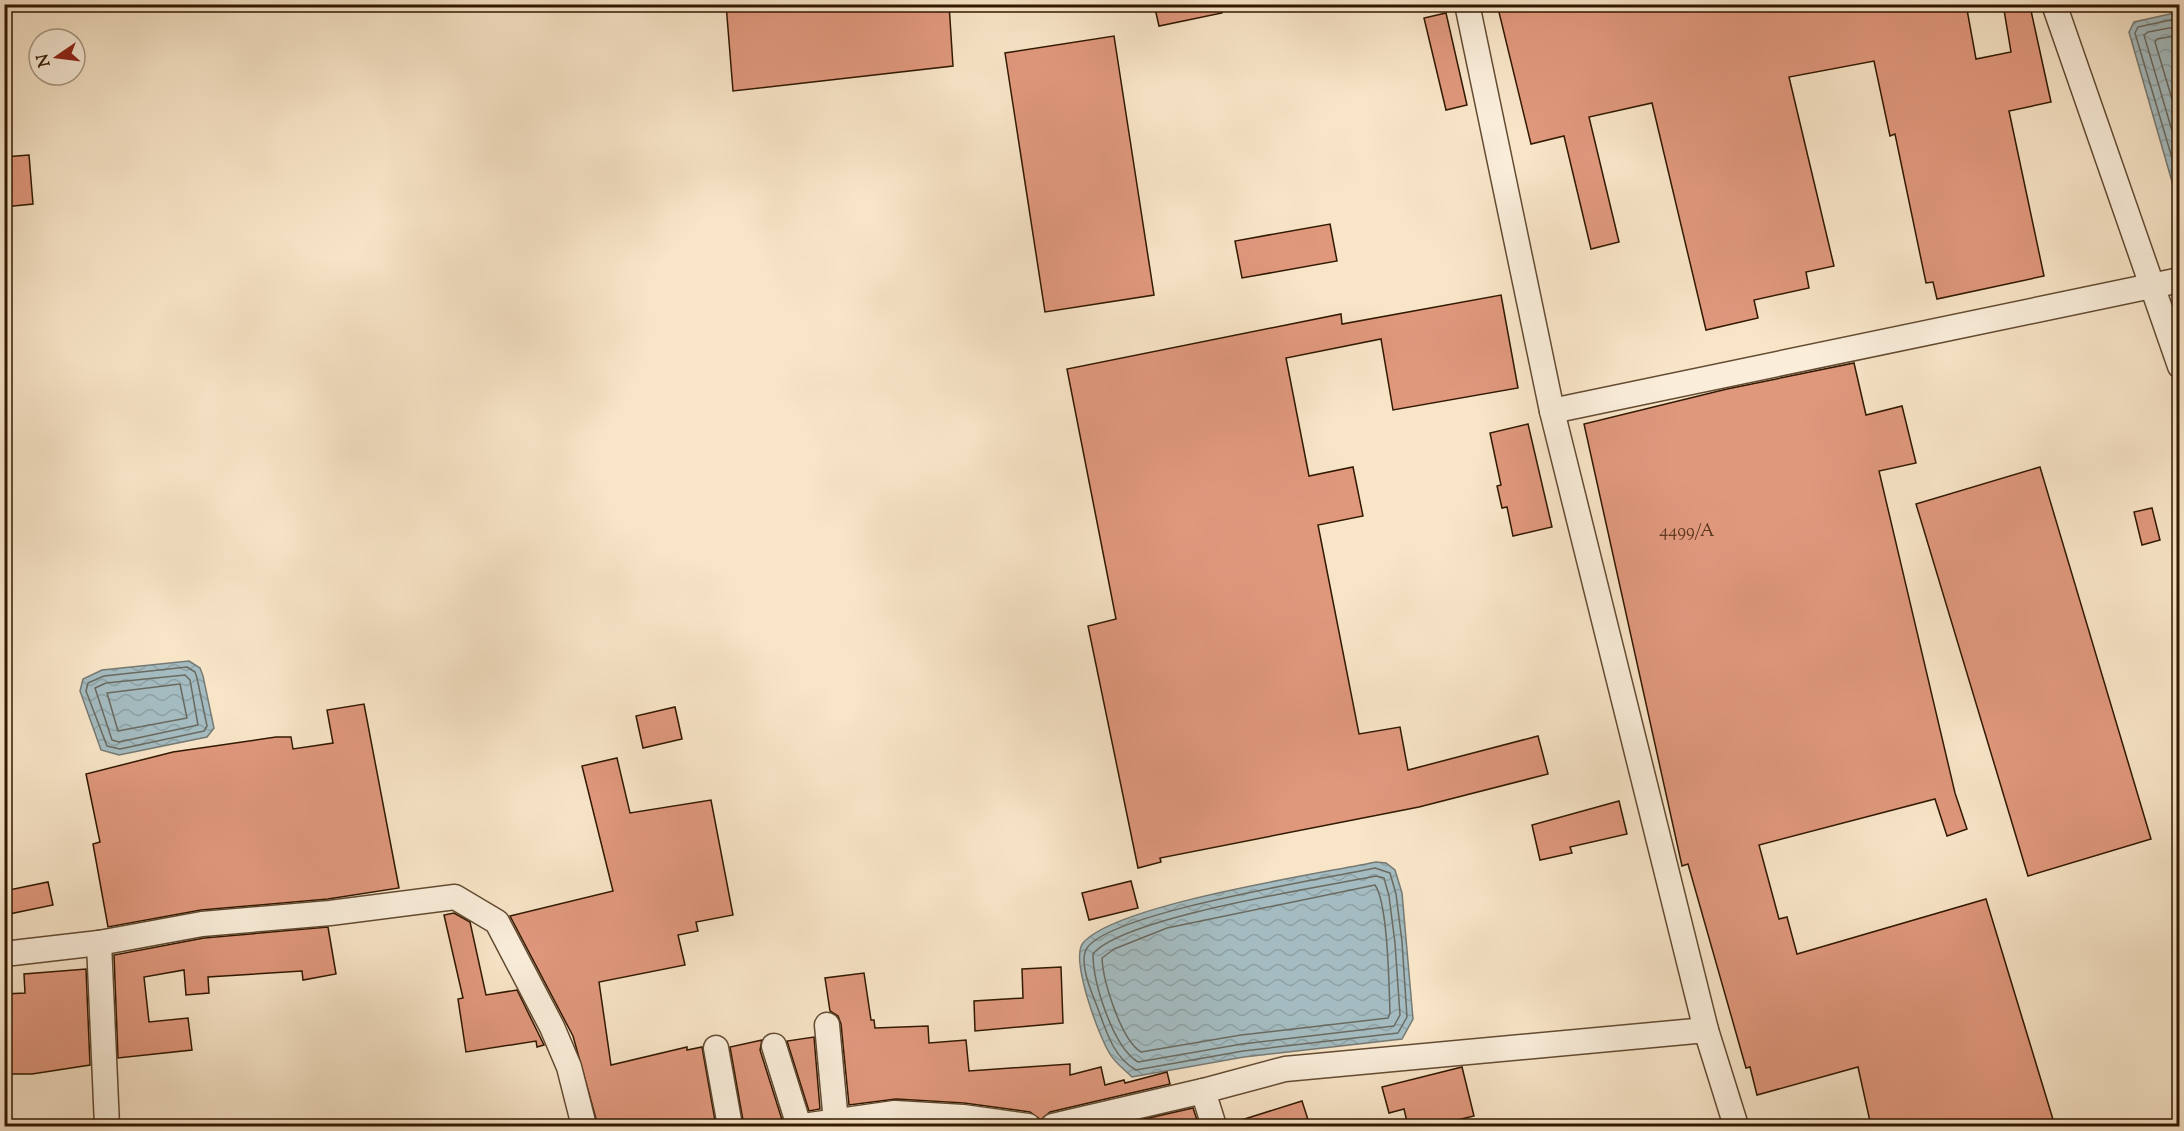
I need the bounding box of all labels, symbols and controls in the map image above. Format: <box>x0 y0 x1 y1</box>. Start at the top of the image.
north arrow <box>27 27 87 87</box>
text: N <box>32 51 58 69</box>
house number: 4499/A <box>1659 519 1715 545</box>

